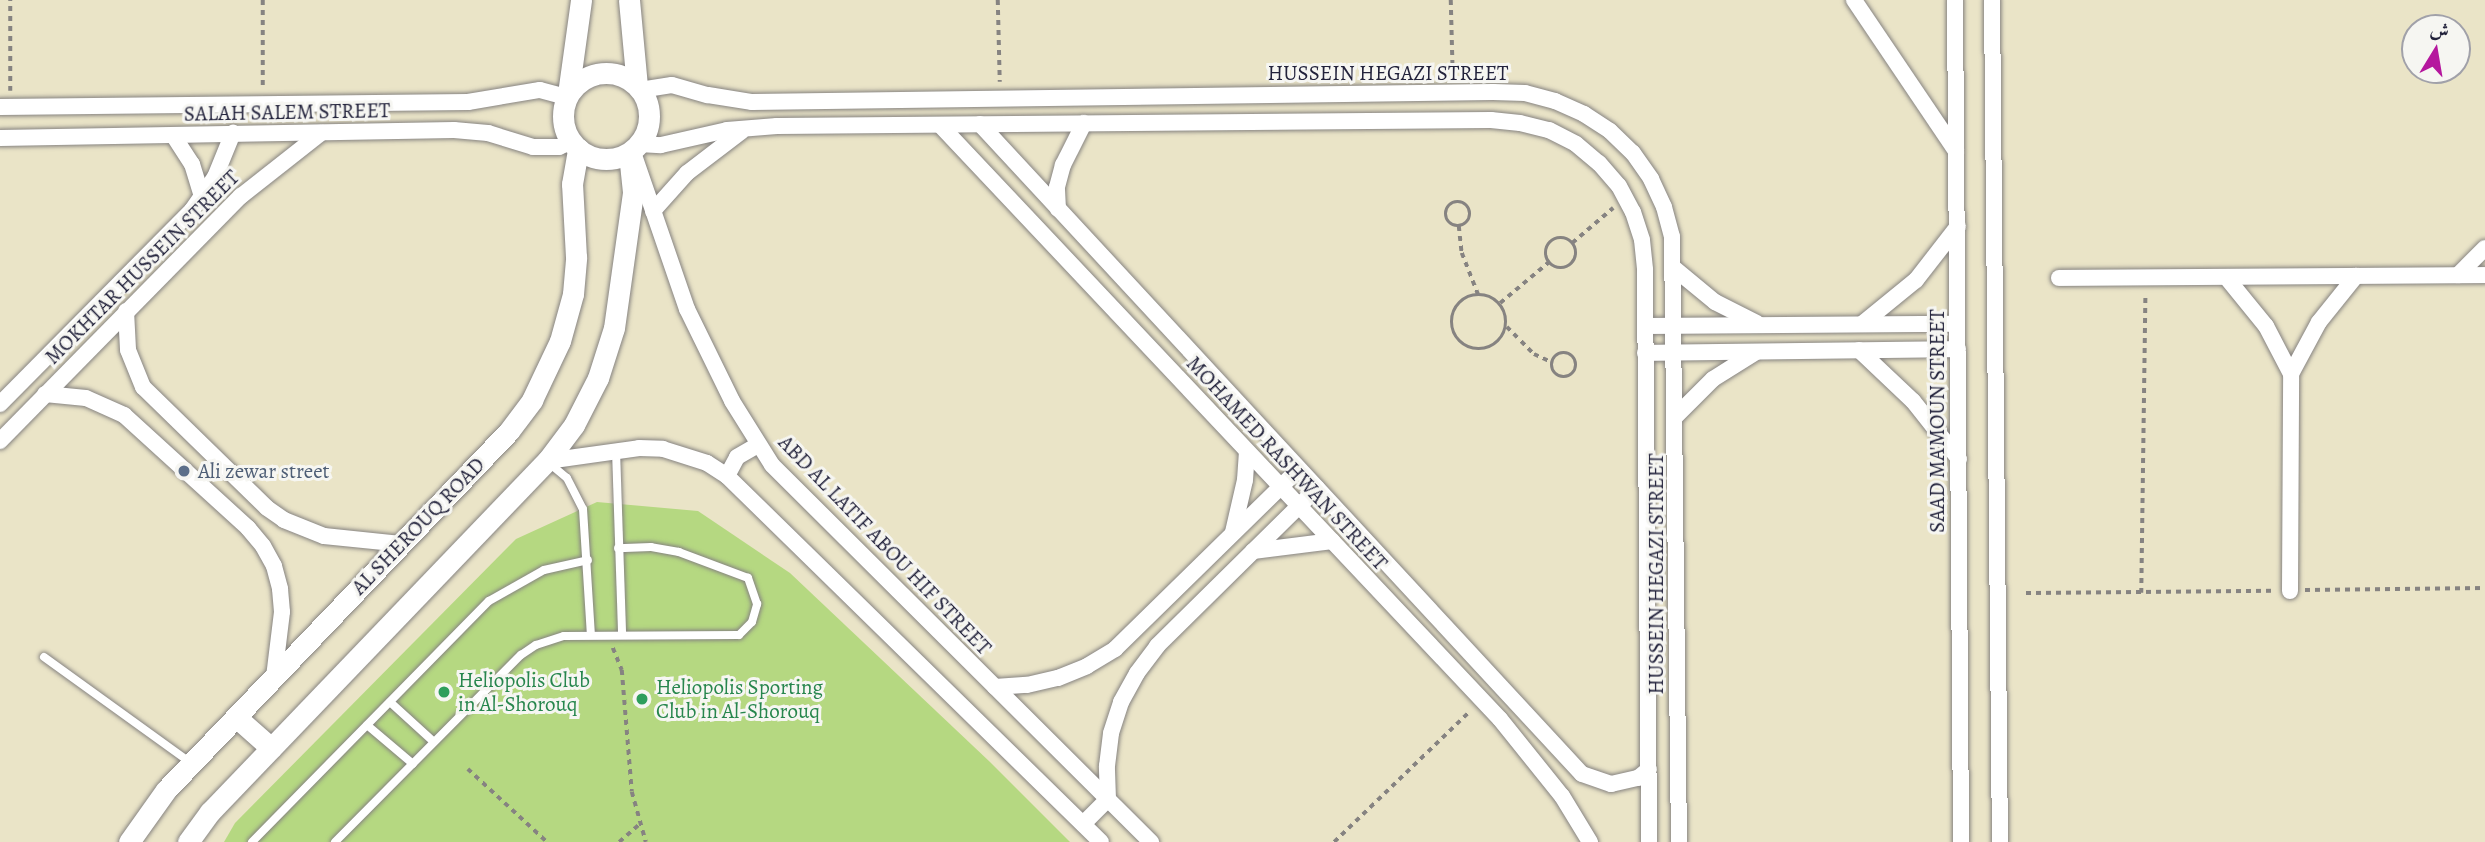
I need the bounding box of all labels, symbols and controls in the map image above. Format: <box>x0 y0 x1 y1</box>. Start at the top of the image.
north arrow <box>2401 14 2471 84</box>
text: ش <box>2428 16 2451 45</box>
street label: HUSSEIN HEGAZI STREET <box>1267 60 1509 86</box>
street label: SALAH SALEM STREET <box>184 98 390 126</box>
street label: MOKHTAR HUSSEIN STREET <box>40 165 244 369</box>
street label: SAAD MA'MOUN STREET <box>1924 309 1950 533</box>
street label: MOHAMED RASHWAN STREET <box>1181 351 1393 575</box>
street label: ABD AL LATIF ABOU HIF STREET <box>773 430 997 660</box>
street label: AL SHEROUQ ROAD <box>346 452 490 600</box>
street label: HUSSEIN HEGAZI STREET <box>1643 453 1669 695</box>
place label: Ali zewar street <box>198 458 330 484</box>
marker: Ali zewar street <box>176 463 192 479</box>
place label: Heliopolis Club in Al-Shorouq <box>458 667 590 717</box>
place label: Heliopolis Sporting Club in Al-Shorouq <box>656 674 823 724</box>
marker: Heliopolis Club in Al-Shorouq <box>436 684 452 700</box>
marker: Heliopolis Sporting Club in Al-Shorouq <box>634 691 650 707</box>

